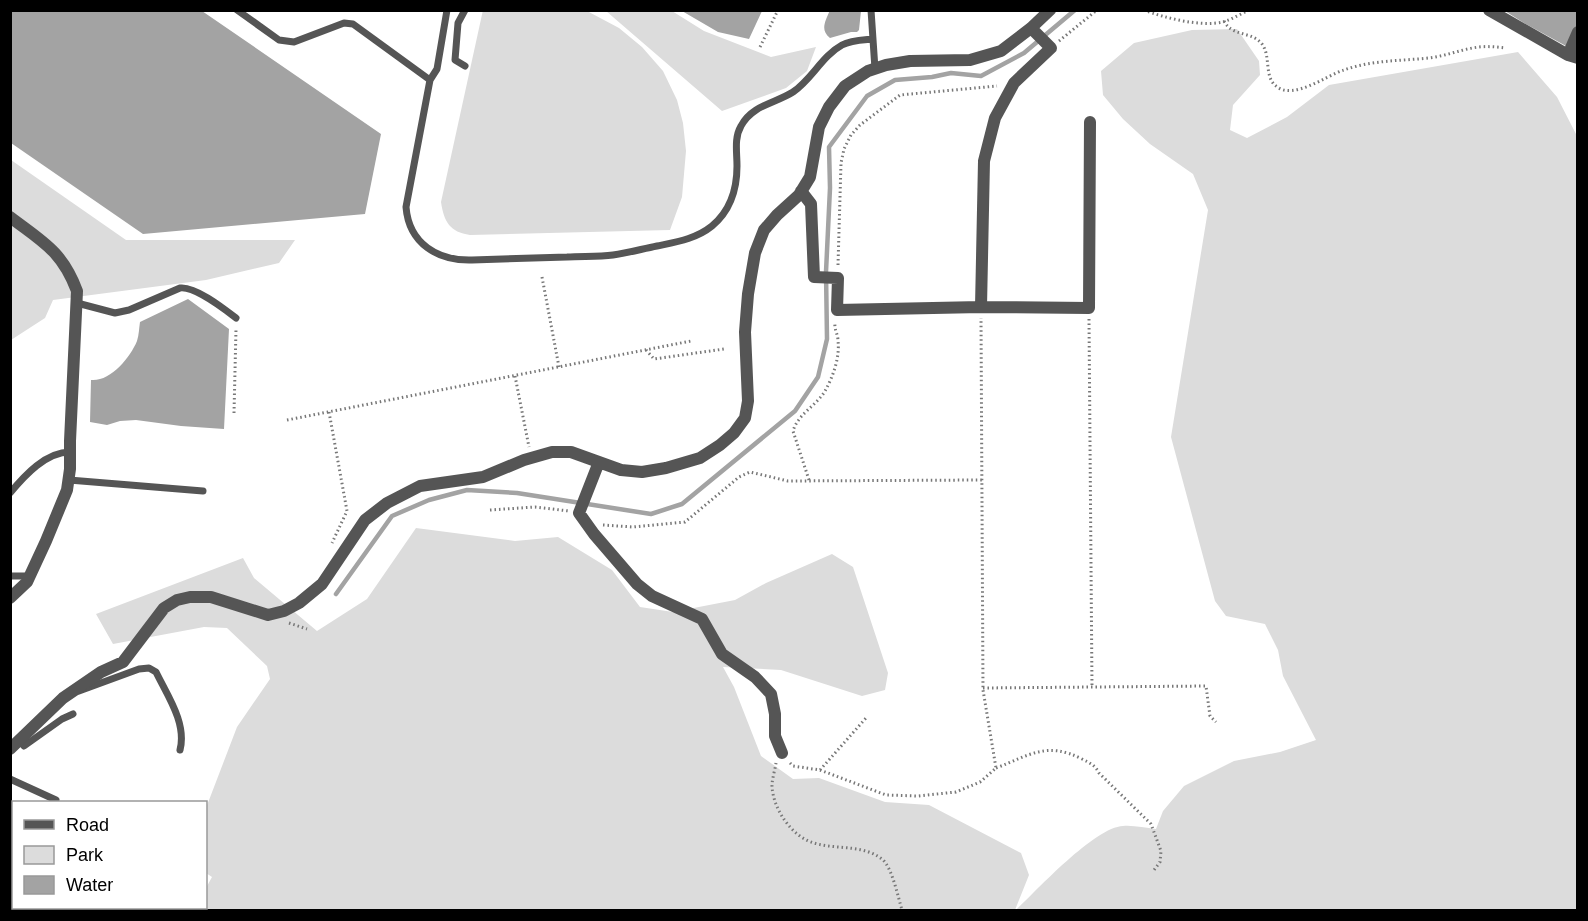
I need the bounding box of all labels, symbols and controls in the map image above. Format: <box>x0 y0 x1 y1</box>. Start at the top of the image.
legend <box>12 801 207 909</box>
text: Road <box>66 815 109 835</box>
text: Park <box>66 845 104 865</box>
text: Water <box>66 875 113 895</box>

